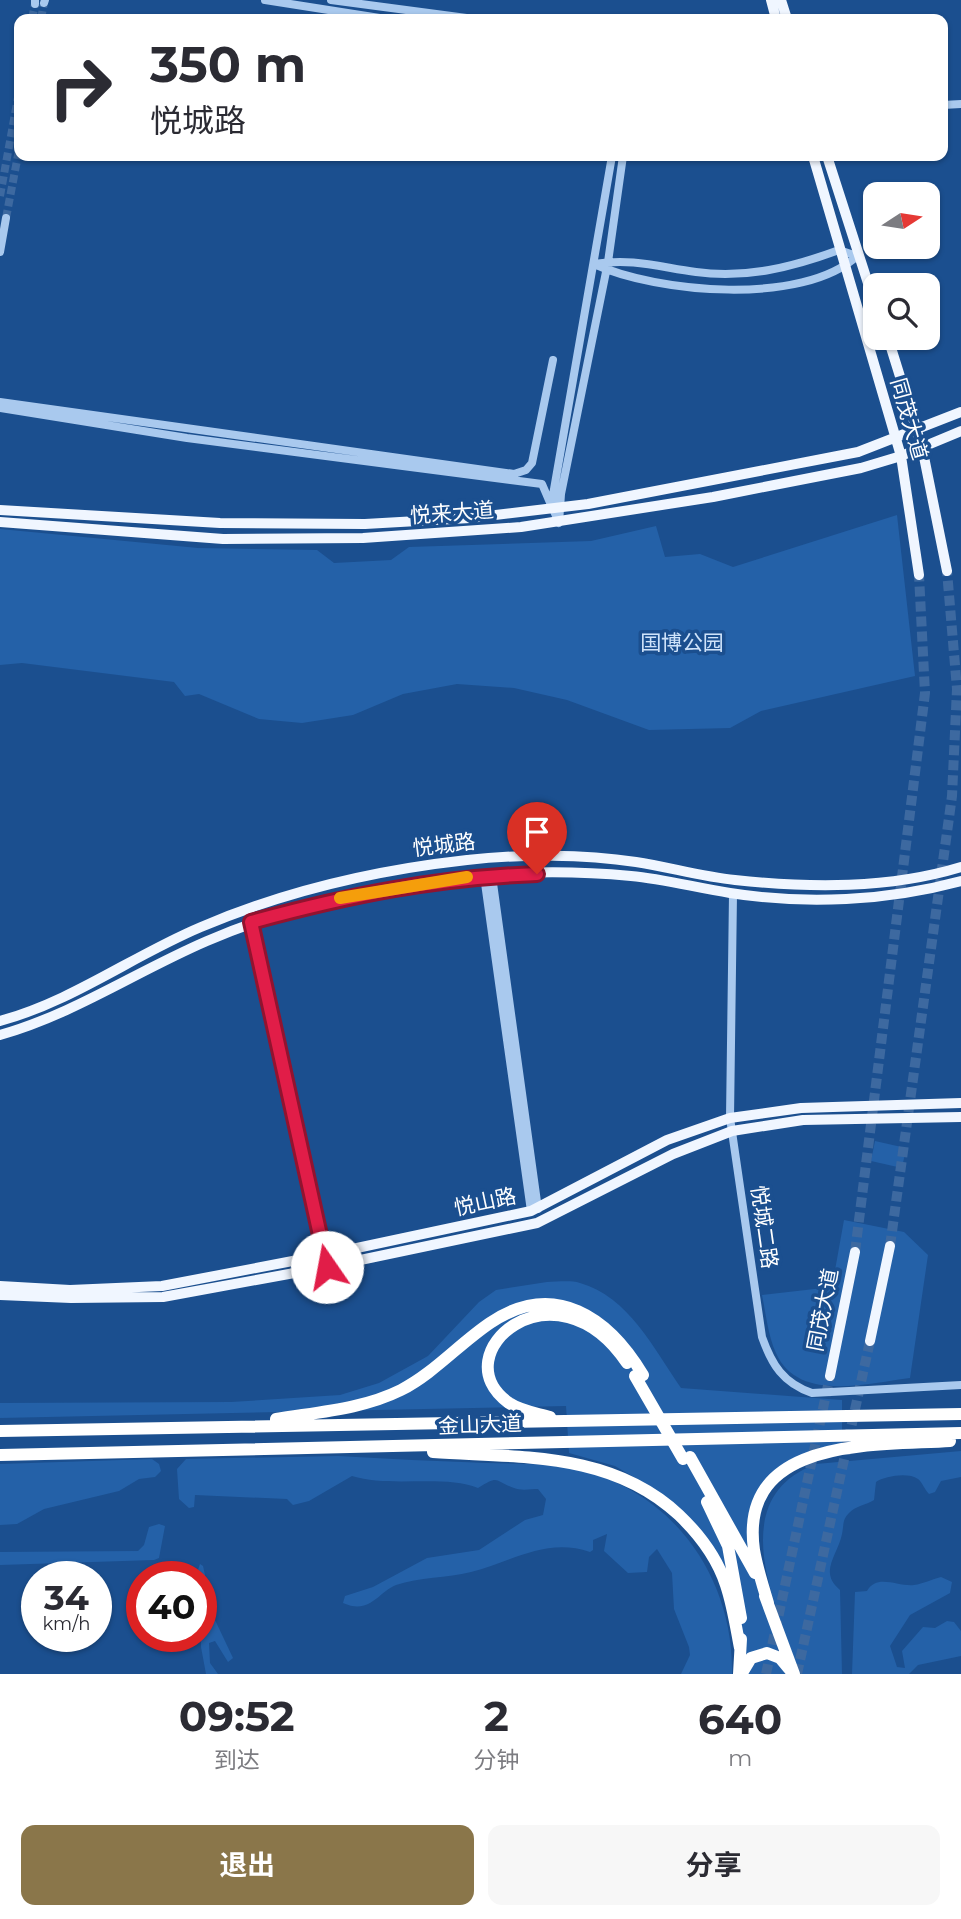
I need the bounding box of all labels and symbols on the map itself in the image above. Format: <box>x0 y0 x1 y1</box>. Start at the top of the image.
north arrow <box>863 182 940 259</box>
street label: 同茂大道 <box>886 375 933 463</box>
street label: 悦来大道 <box>409 497 495 528</box>
park label: 国博公园 <box>640 630 724 655</box>
pin <box>507 802 567 874</box>
street label: 悦城路 <box>411 828 477 861</box>
street label: 悦山路 <box>451 1183 518 1220</box>
street label: 悦城二路 <box>746 1184 783 1270</box>
position arrow <box>290 1230 364 1304</box>
street label: 同茂大道 <box>802 1266 843 1354</box>
street label: 金山大道 <box>438 1411 522 1438</box>
speed limit sign: 40 <box>126 1561 217 1652</box>

